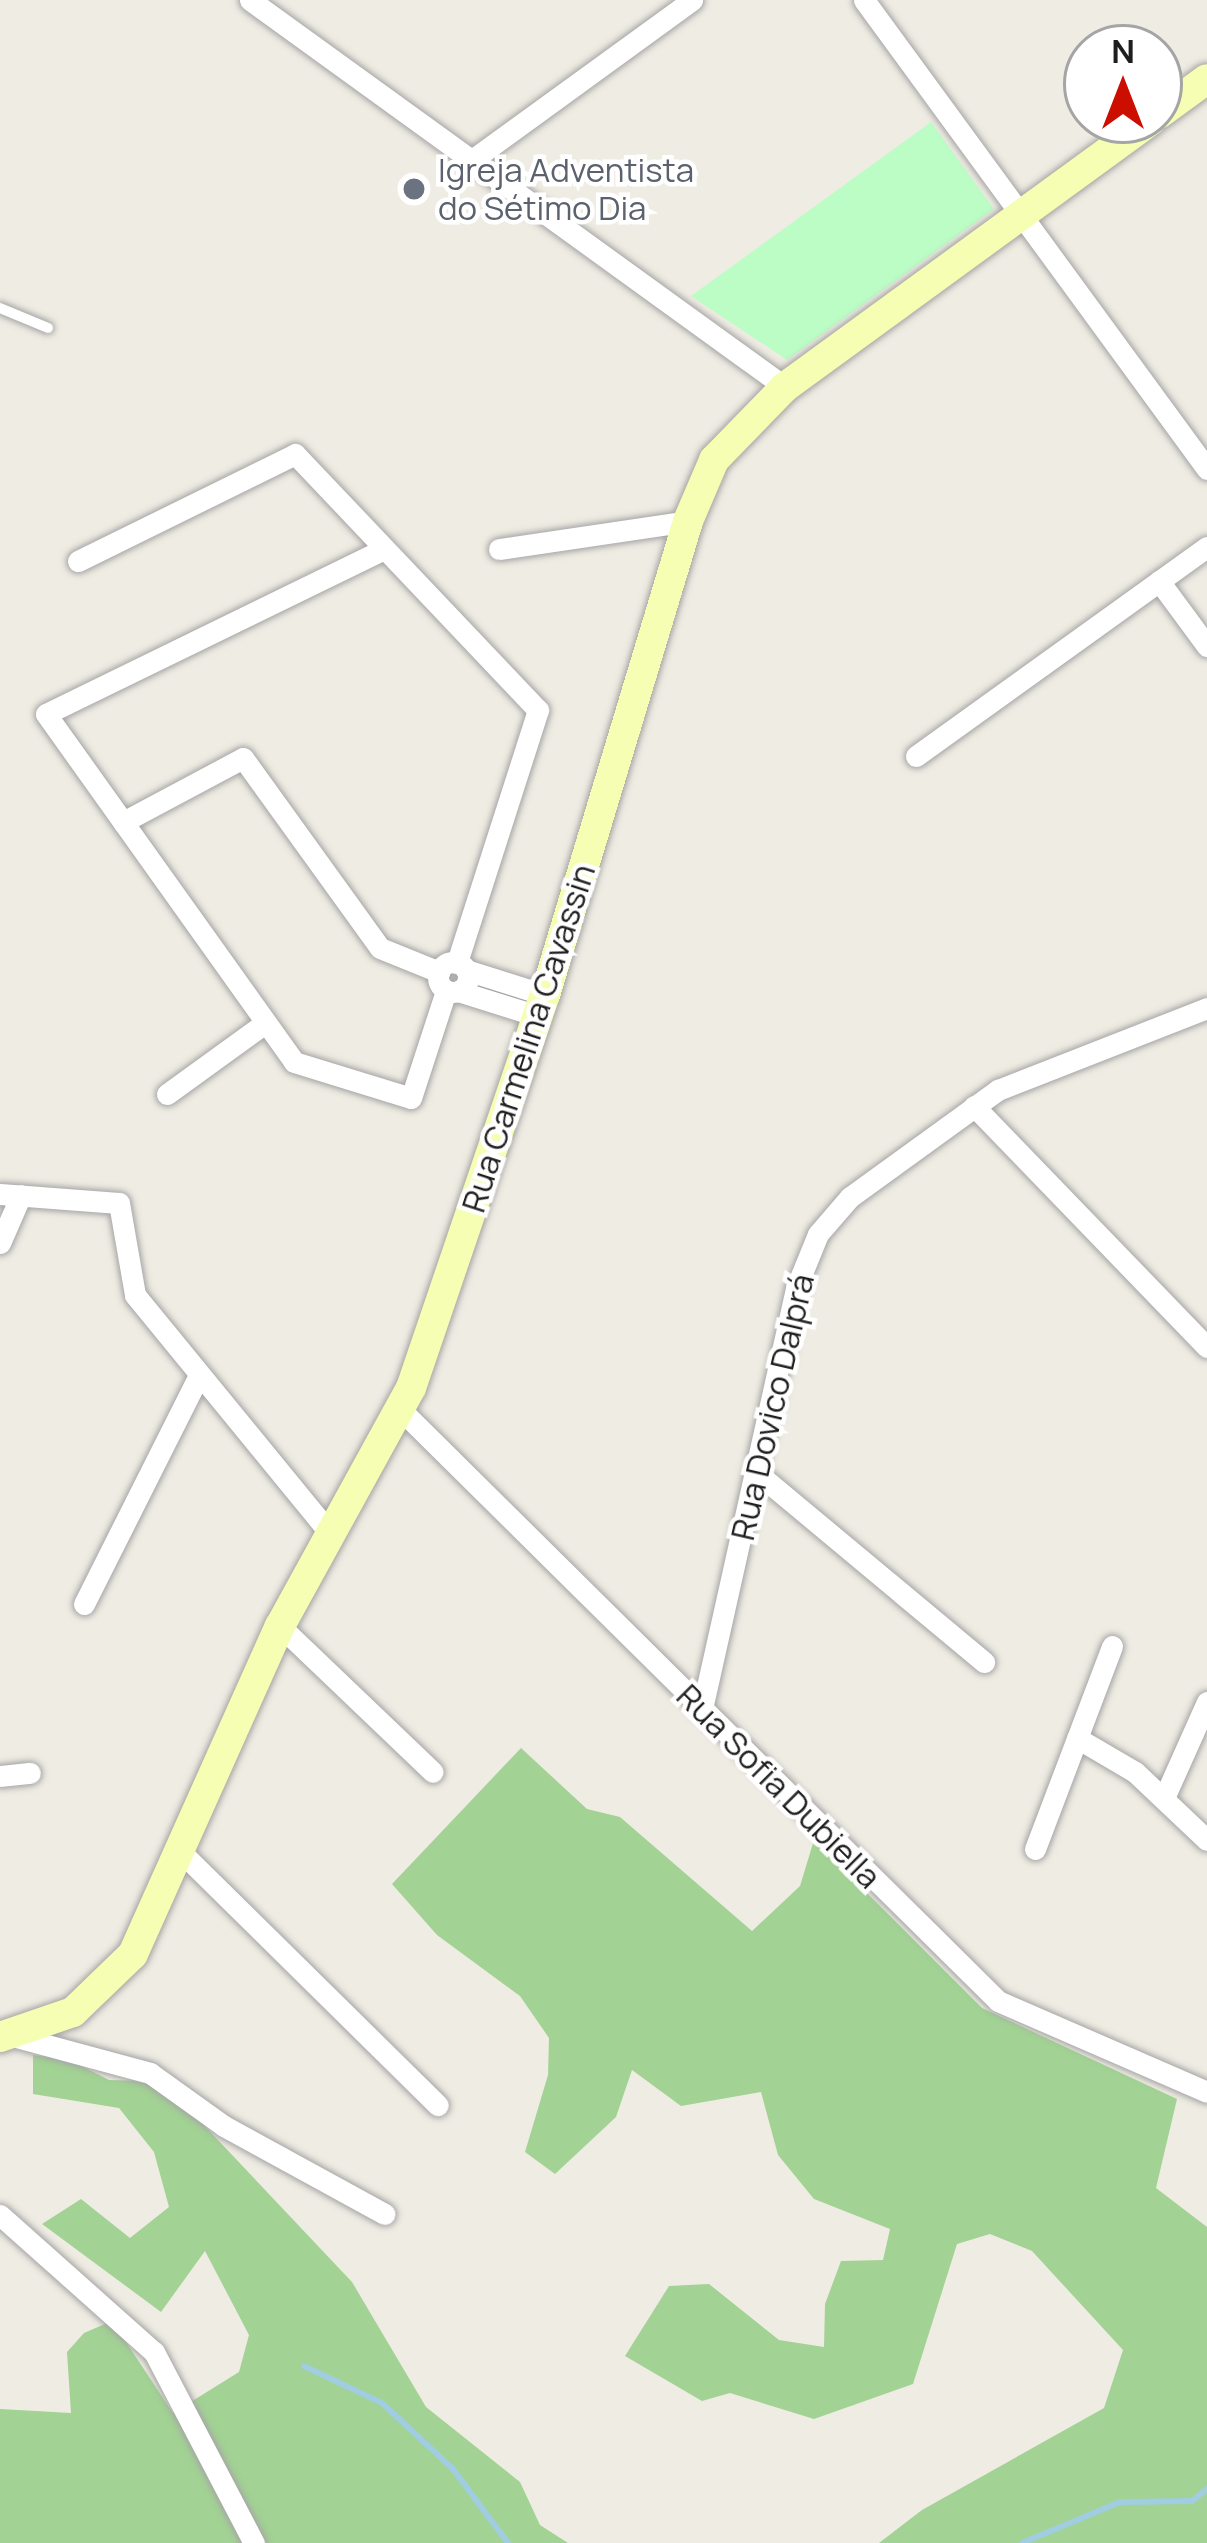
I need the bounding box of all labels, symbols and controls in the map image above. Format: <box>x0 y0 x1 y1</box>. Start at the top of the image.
north arrow <box>1063 24 1183 144</box>
text: N <box>1111 28 1135 73</box>
place label: Igreja Adventista do Sétimo Dia <box>438 150 694 228</box>
marker: Igreja Adventista do Sétimo Dia <box>401 176 427 202</box>
street label: Rua Carmelina Cavassin <box>453 859 603 1217</box>
street label: Rua Dovico Dalprá <box>722 1270 822 1544</box>
street label: Rua Sofia Dubiella <box>669 1676 889 1896</box>

